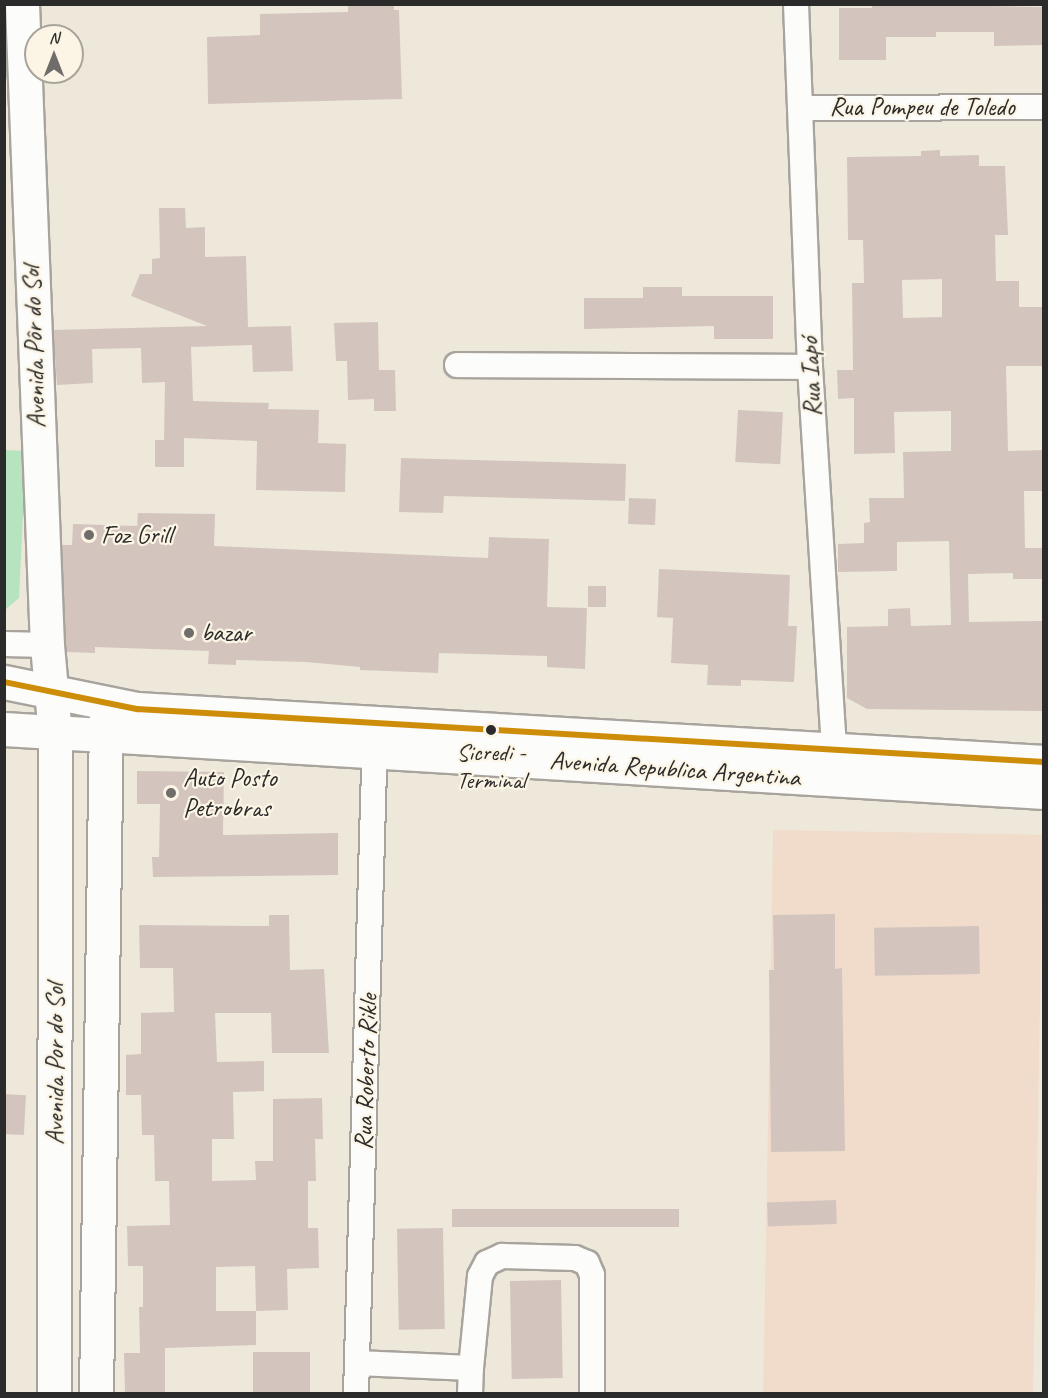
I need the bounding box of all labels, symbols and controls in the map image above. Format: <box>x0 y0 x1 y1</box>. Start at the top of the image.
north arrow <box>24 24 84 84</box>
text: N <box>49 28 59 48</box>
street label: Rua Pompeu de Toledo <box>830 91 1014 123</box>
street label: Avenida Pôr do Sol <box>16 265 52 429</box>
street label: Rua Iapó <box>793 336 829 418</box>
place label: Foz Grill <box>101 519 172 551</box>
marker: Foz Grill <box>82 528 96 542</box>
place label: bazar <box>201 617 251 649</box>
marker: bazar <box>182 626 196 640</box>
marker: Sicredi - Terminal <box>485 724 497 736</box>
place label: Sicredi - Terminal <box>456 739 526 795</box>
street label: Avenida Republica Argentina <box>549 745 801 793</box>
place label: Auto Posto Petrobras <box>183 762 277 824</box>
marker: Auto Posto Petrobras <box>164 786 178 800</box>
street label: Avenida Por do Sol <box>39 983 71 1145</box>
street label: Rua Roberto Rikle <box>348 993 384 1151</box>

